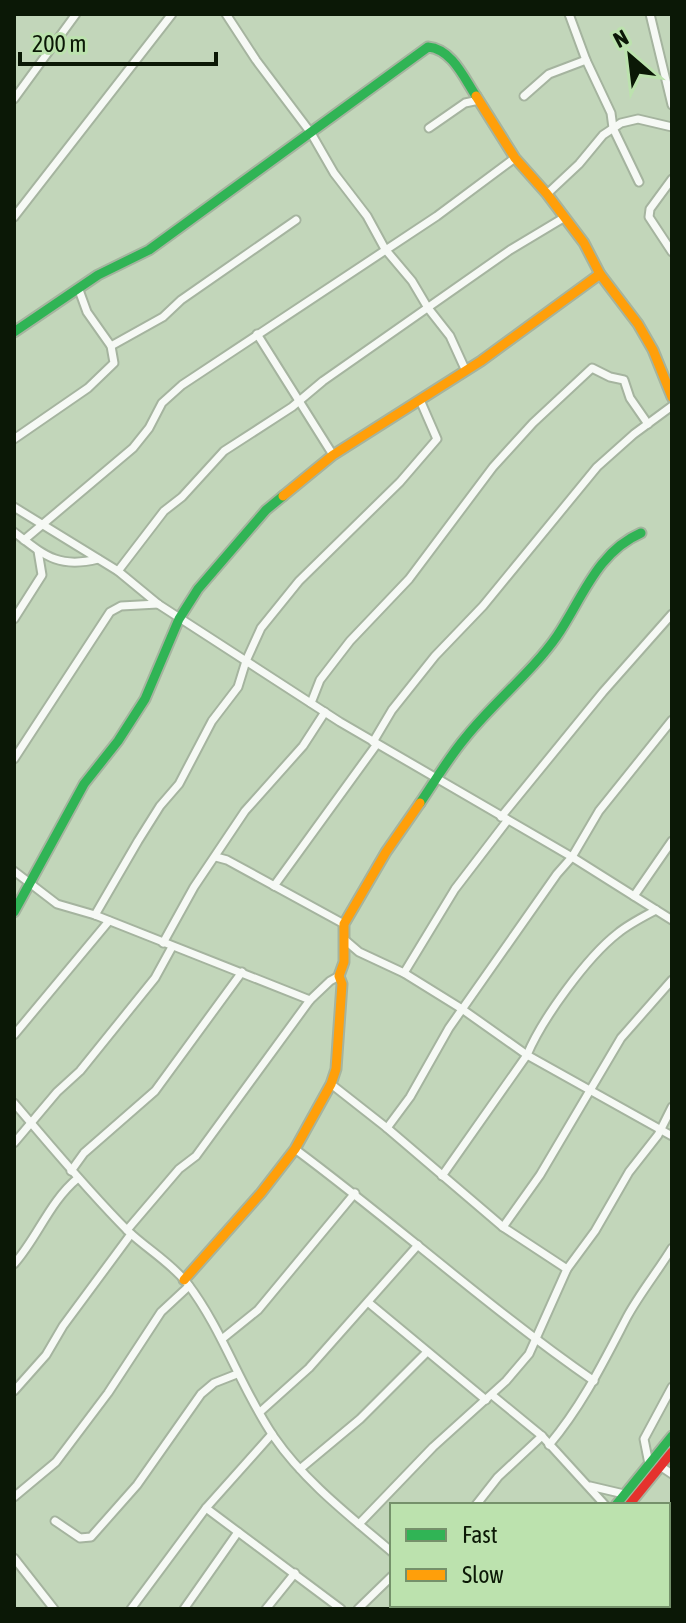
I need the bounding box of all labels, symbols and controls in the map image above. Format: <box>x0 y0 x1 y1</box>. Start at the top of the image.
scale bar <box>20 16 216 66</box>
north arrow <box>590 16 670 96</box>
text: N <box>609 24 632 53</box>
text: 200 m <box>32 30 86 57</box>
legend <box>390 1503 670 1607</box>
text: Fast <box>462 1521 498 1548</box>
text: Slow <box>462 1561 504 1588</box>

